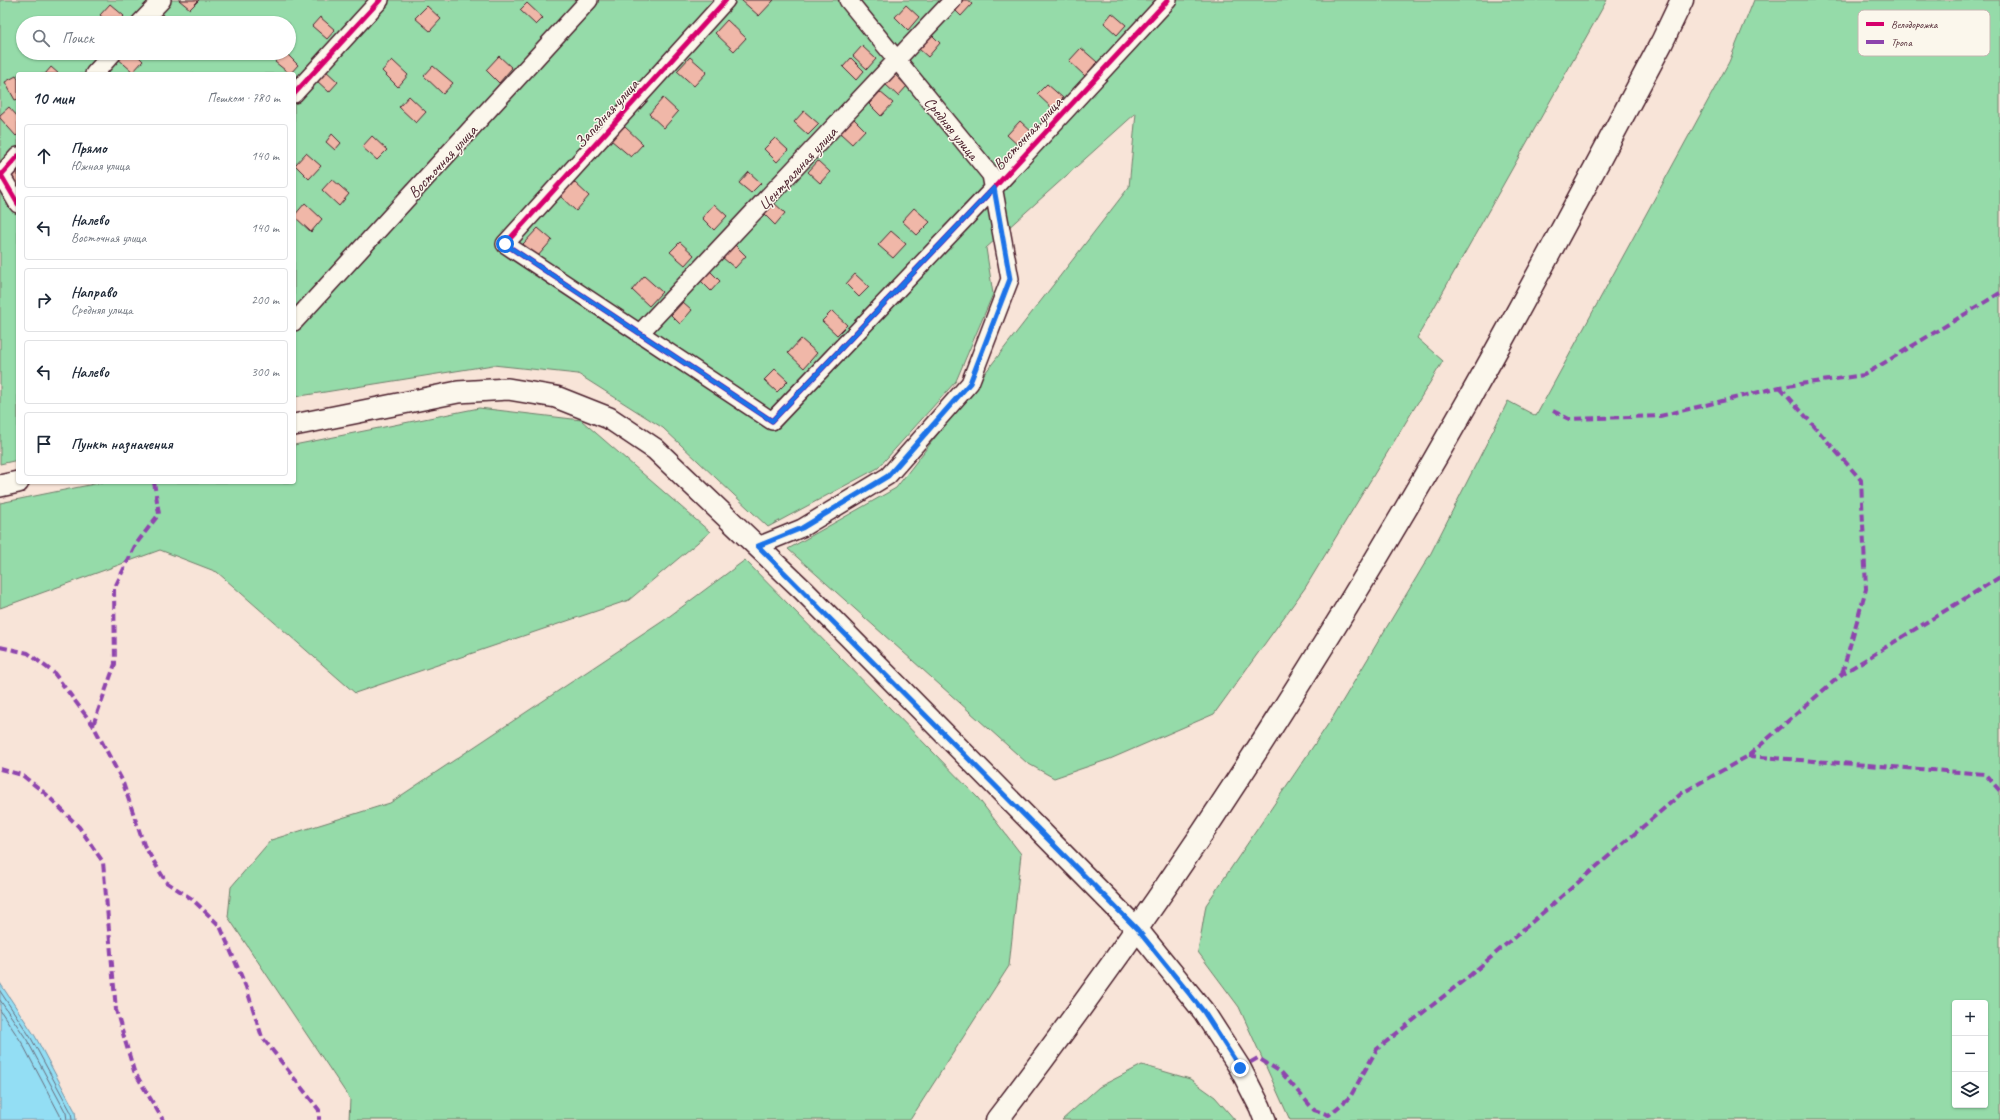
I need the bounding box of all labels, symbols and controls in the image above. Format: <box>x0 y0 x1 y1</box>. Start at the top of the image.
legend <box>1858 10 1990 56</box>
search box <box>16 16 296 60</box>
text: Велодорожка <box>1891 17 1938 31</box>
icon: search <box>30 27 52 49</box>
text: Поиск <box>62 29 94 48</box>
text: Тропа <box>1891 35 1912 49</box>
street label: Западная улица <box>570 74 644 152</box>
text: 10 мин <box>32 88 74 109</box>
text: Пешком · 780 m <box>207 90 280 106</box>
street label: Восточная улица <box>989 92 1067 174</box>
street label: Средняя улица <box>920 93 984 165</box>
street label: Восточная улица <box>404 120 482 202</box>
street label: Центральная улица <box>754 122 842 215</box>
text: Прямо <box>71 139 107 158</box>
icon: ahead <box>33 145 55 167</box>
text: 140 m <box>251 148 279 164</box>
text: Южная улица <box>71 158 129 174</box>
text: Налево <box>71 211 109 230</box>
icon: left <box>33 217 55 239</box>
text: 140 m <box>251 220 279 236</box>
text: Восточная улица <box>71 230 146 246</box>
route start <box>496 235 514 253</box>
text: Направо <box>71 283 117 302</box>
icon: right <box>33 289 55 311</box>
text: 200 m <box>251 292 279 308</box>
text: Средняя улица <box>71 302 133 318</box>
icon: left <box>33 361 55 383</box>
text: Налево <box>71 363 109 382</box>
text: 300 m <box>251 364 279 380</box>
icon: arrive <box>33 433 55 455</box>
text: Пункт назначения <box>71 435 173 454</box>
map controls <box>1952 1000 1988 1108</box>
button: + <box>1952 1000 1988 1036</box>
button: − <box>1952 1036 1988 1072</box>
route end <box>1231 1059 1249 1077</box>
button: layers <box>1952 1072 1988 1108</box>

